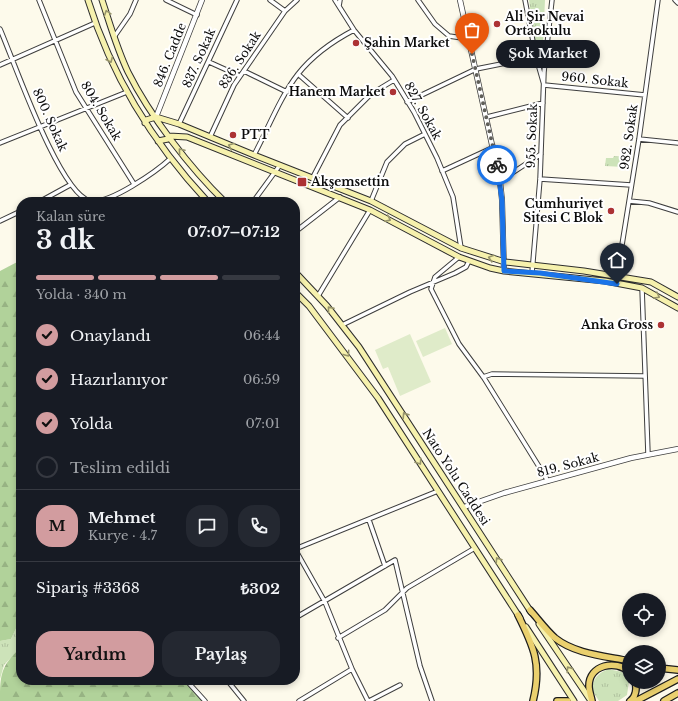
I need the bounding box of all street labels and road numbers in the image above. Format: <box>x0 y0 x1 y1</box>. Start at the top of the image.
street label: 846. Cadde <box>150 20 189 89</box>
street label: 837. Sokak <box>179 25 219 90</box>
street label: 836. Sokak <box>215 27 264 92</box>
street label: 960. Sokak <box>561 69 630 91</box>
street label: 804. Sokak <box>78 78 125 144</box>
street label: 827. Sokak <box>401 79 446 143</box>
street label: 800. Sokak <box>30 86 71 154</box>
street label: 955. Sokak <box>523 103 540 169</box>
street label: 982. Sokak <box>616 103 641 171</box>
street label: Nato Yolu Caddesi <box>420 426 493 528</box>
street label: 819. Sokak <box>535 449 601 480</box>

